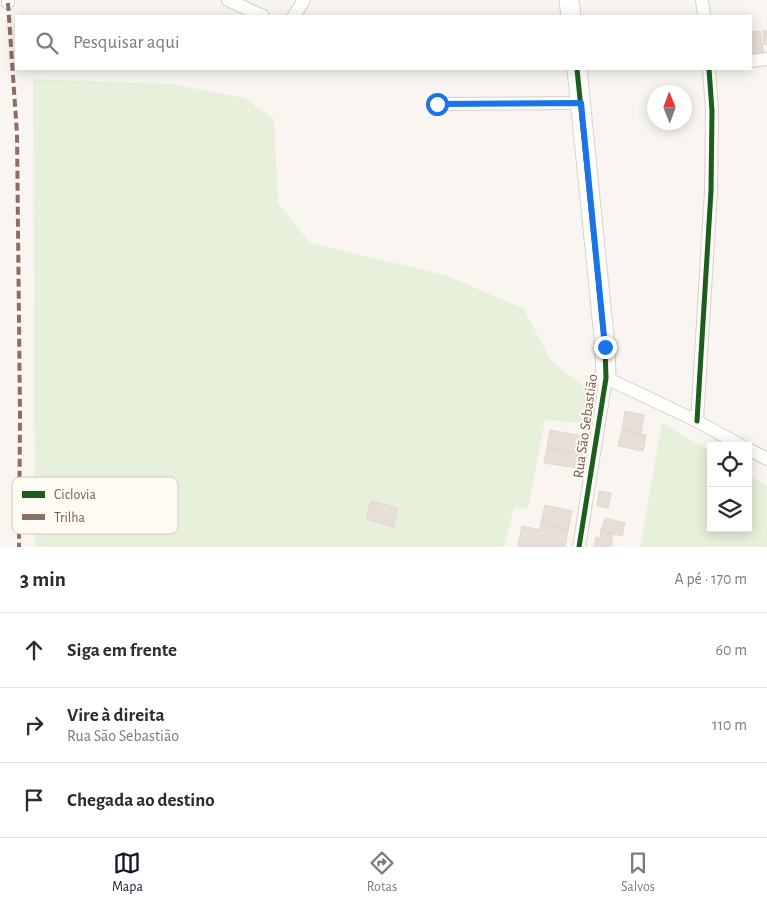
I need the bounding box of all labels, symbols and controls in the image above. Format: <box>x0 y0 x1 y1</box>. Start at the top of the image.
search box <box>15 15 752 70</box>
icon: search <box>33 29 61 57</box>
text: Pesquisar aqui <box>73 33 179 52</box>
north arrow <box>647 85 692 130</box>
route start <box>426 93 449 116</box>
route end <box>594 336 617 359</box>
street label: Rua São Sebastião <box>571 373 600 479</box>
map controls <box>707 442 752 532</box>
button: locate <box>707 442 752 487</box>
legend <box>12 477 178 534</box>
button: layers <box>707 487 752 532</box>
text: Ciclovia <box>54 488 97 502</box>
text: Trilha <box>54 511 86 525</box>
text: 3 min <box>20 569 66 590</box>
text: A pé · 170 m <box>675 571 747 587</box>
icon: ahead <box>20 636 48 664</box>
text: Siga em frente <box>67 641 177 660</box>
text: 60 m <box>716 642 747 658</box>
text: Vire à direita <box>67 706 165 725</box>
icon: right <box>20 711 48 739</box>
text: 110 m <box>712 717 747 733</box>
text: Rua São Sebastião <box>67 728 179 744</box>
icon: arrive <box>20 786 48 814</box>
text: Chegada ao destino <box>67 791 215 810</box>
tab: Mapa <box>112 849 143 896</box>
tab: Rotas <box>367 849 397 896</box>
tab: Salvos <box>621 849 655 896</box>

